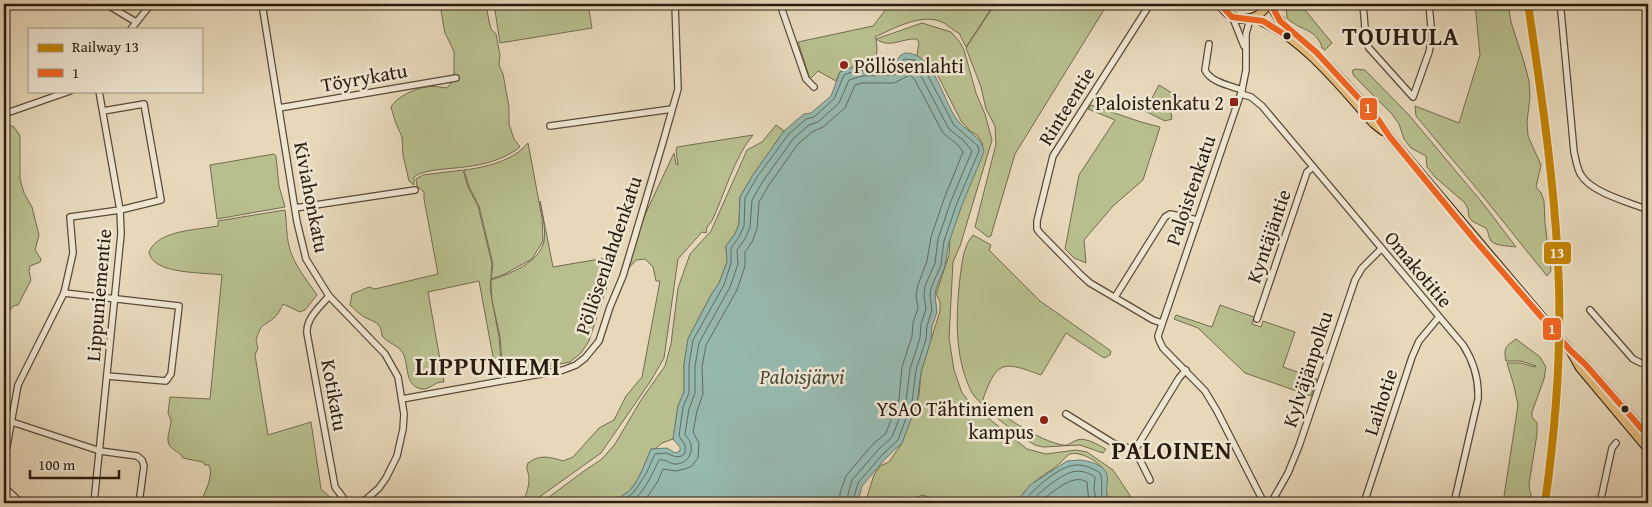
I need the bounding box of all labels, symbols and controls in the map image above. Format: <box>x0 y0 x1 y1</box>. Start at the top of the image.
district label: TOUHULA <box>1342 18 1460 54</box>
legend <box>28 28 202 92</box>
unlabelled marker <box>1282 31 1292 41</box>
text: Railway 13 <box>72 36 139 57</box>
place label: Pöllösenlahti <box>854 51 964 80</box>
street label: Töyrykatu <box>319 55 410 99</box>
marker: Pöllösenlahti <box>838 59 850 71</box>
street label: Rinteentie <box>1031 61 1101 151</box>
text: 1 <box>72 62 79 83</box>
place label: Paloistenkatu 2 <box>1095 88 1224 117</box>
marker: Paloistenkatu 2 <box>1228 96 1240 108</box>
line badge: 1 <box>1359 97 1378 121</box>
text: 1 <box>1364 98 1372 118</box>
street label: Paloistenkatu <box>1158 131 1222 249</box>
street label: Kiviahonkatu <box>287 139 337 255</box>
street label: Pöllösenlahdenkatu <box>567 172 649 338</box>
street label: Kyntäjäntie <box>1238 185 1298 287</box>
street label: Omakotitie <box>1378 224 1460 314</box>
street label: Lippuniementie <box>78 227 118 363</box>
line badge: 13 <box>1543 241 1572 265</box>
text: 13 <box>1550 243 1564 263</box>
street label: Kylväjänpolku <box>1275 307 1339 431</box>
line badge: 1 <box>1542 317 1562 341</box>
text: 1 <box>1548 319 1556 339</box>
district label: LIPPUNIEMI <box>415 348 561 384</box>
street label: Kotikatu <box>314 357 356 433</box>
water label: Paloisjärvi <box>759 361 845 392</box>
street label: Laihotie <box>1356 365 1404 439</box>
place label: YSAO Tähtiniemen kampus <box>876 394 1034 446</box>
unlabelled marker <box>1620 404 1630 414</box>
marker: YSAO Tähtiniemen kampus <box>1038 414 1050 426</box>
district label: PALOINEN <box>1111 432 1233 468</box>
scale bar <box>30 447 119 479</box>
text: 100 m <box>38 454 76 475</box>

